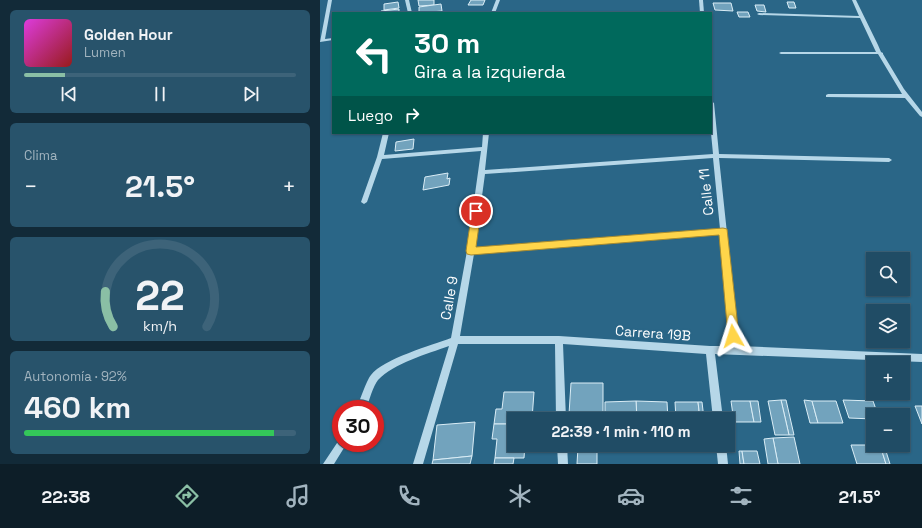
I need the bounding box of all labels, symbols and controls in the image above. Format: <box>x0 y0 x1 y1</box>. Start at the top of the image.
text: Golden Hour <box>84 25 173 44</box>
text: 30 m <box>414 25 480 61</box>
icon: left <box>348 28 400 80</box>
text: Lumen <box>84 44 126 61</box>
text: Gira a la izquierda <box>414 60 566 83</box>
icon: previous <box>58 83 80 105</box>
icon: pause <box>149 83 171 105</box>
icon: next <box>240 83 262 105</box>
icon: right <box>401 104 423 126</box>
text: Luego <box>348 106 393 125</box>
text: Clima <box>24 147 57 164</box>
text: 21.5° <box>125 167 195 206</box>
street label: Calle 11 <box>695 167 717 217</box>
text: − <box>24 172 38 200</box>
text: + <box>282 172 296 200</box>
pin <box>459 194 493 228</box>
icon: arrive <box>465 200 487 222</box>
map controls <box>866 252 910 452</box>
button: search <box>866 252 910 296</box>
text: 22 <box>135 268 185 321</box>
street label: Calle 9 <box>436 275 462 321</box>
button: layers <box>866 304 910 348</box>
position arrow <box>712 315 754 357</box>
text: km/h <box>143 316 177 334</box>
street label: Carrera 19B <box>614 321 692 345</box>
button: + <box>866 356 910 400</box>
text: Autonomía · 92% <box>24 368 127 385</box>
text: 460 km <box>24 388 131 427</box>
speed limit sign: 30 <box>332 400 384 452</box>
button: − <box>866 408 910 452</box>
text: 22:39 · 1 min · 110 m <box>552 422 691 441</box>
icon: directions <box>173 482 201 510</box>
icon: music <box>284 482 312 510</box>
icon: phone <box>395 482 423 510</box>
icon: climate <box>506 482 534 510</box>
icon: car <box>617 482 645 510</box>
icon: filters <box>727 482 755 510</box>
text: 22:38 <box>41 485 90 508</box>
text: 21.5° <box>838 485 881 508</box>

